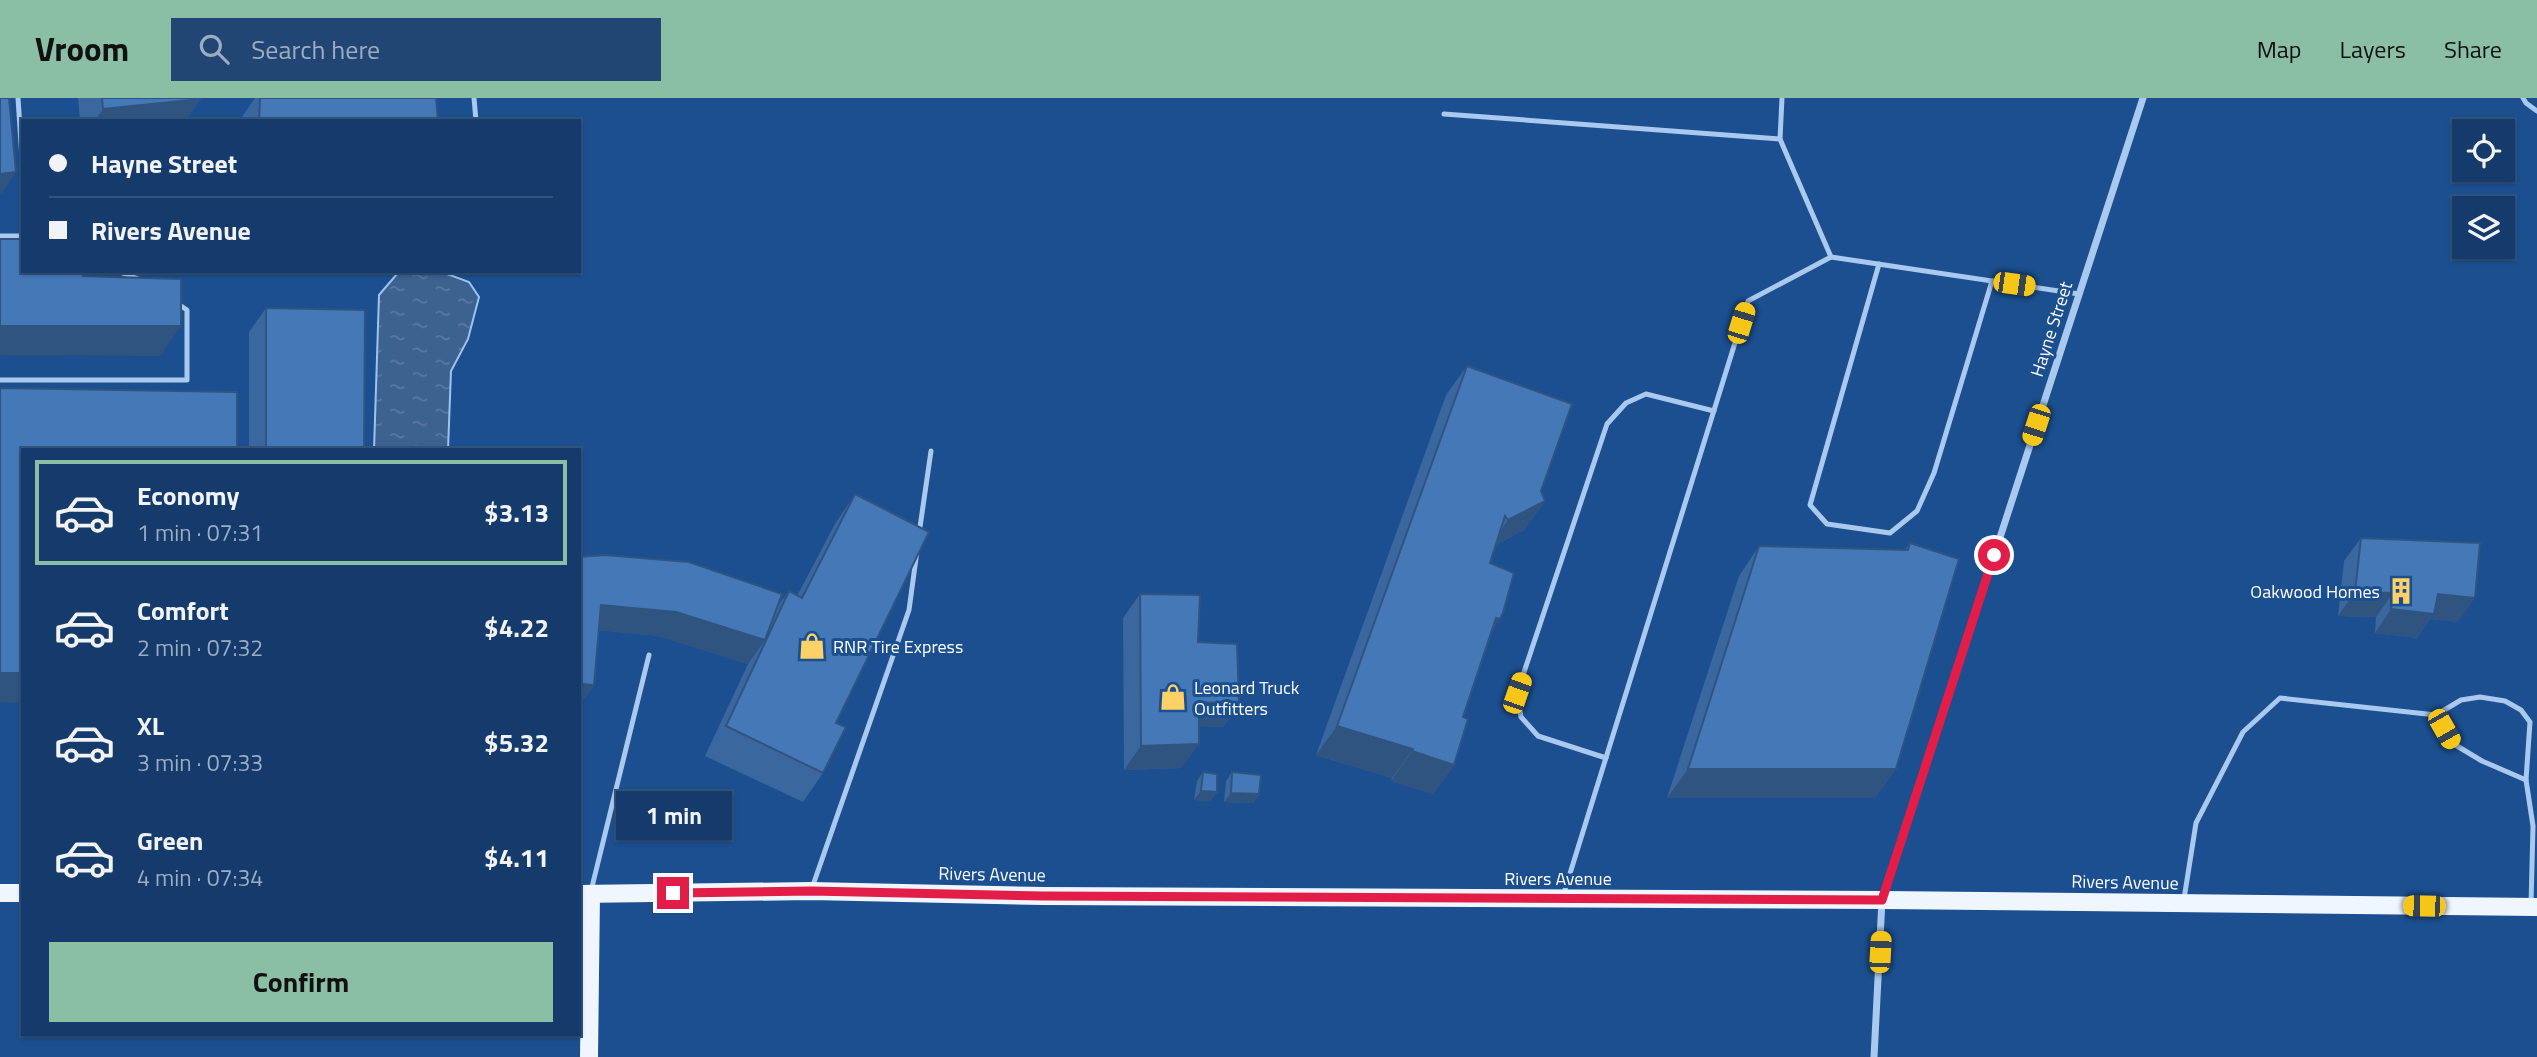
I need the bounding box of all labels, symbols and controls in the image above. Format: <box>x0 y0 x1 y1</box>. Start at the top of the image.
search box <box>171 18 661 81</box>
text: Vroom <box>35 24 129 74</box>
icon: search <box>195 30 233 68</box>
text: Search here <box>251 30 380 69</box>
text: Map <box>2257 31 2302 67</box>
text: Layers <box>2340 31 2406 67</box>
text: Share <box>2444 31 2502 67</box>
map controls <box>2452 119 2515 259</box>
button: locate <box>2452 119 2515 182</box>
text: Hayne Street <box>91 144 237 183</box>
button: layers <box>2452 196 2515 259</box>
text: Rivers Avenue <box>91 211 251 250</box>
car <box>1992 271 2037 297</box>
street label: Hayne Street <box>2023 277 2079 380</box>
car <box>1725 300 1758 346</box>
car <box>2020 402 2053 448</box>
text: Economy <box>137 476 239 515</box>
icon: car <box>53 481 116 544</box>
text: $3.13 <box>484 493 549 532</box>
text: 1 min · 07:31 <box>137 515 263 550</box>
route start <box>1978 539 2010 571</box>
building icon: Oakwood Homes <box>2386 576 2416 606</box>
place label: Oakwood Homes <box>2250 578 2380 605</box>
text: Comfort <box>137 591 229 630</box>
icon: car <box>53 596 116 659</box>
text: $4.22 <box>484 608 549 647</box>
text: 2 min · 07:32 <box>137 630 263 665</box>
shop icon: RNR Tire Express <box>797 631 827 661</box>
place label: RNR Tire Express <box>833 633 963 660</box>
car <box>1501 670 1534 716</box>
place label: Leonard Truck Outfitters <box>1194 674 1300 722</box>
shop icon: Leonard Truck Outfitters <box>1158 682 1188 712</box>
text: XL <box>137 706 164 745</box>
car <box>2425 706 2464 752</box>
icon: car <box>53 711 116 774</box>
text: $5.32 <box>484 723 549 762</box>
text: 3 min · 07:33 <box>137 745 263 780</box>
callout: 1 min <box>615 792 731 840</box>
text: 1 min <box>646 798 702 833</box>
text: Green <box>137 821 203 860</box>
icon: car <box>53 826 116 889</box>
text: $4.11 <box>484 838 549 877</box>
text: 4 min · 07:34 <box>137 860 263 895</box>
street label: Rivers Avenue <box>938 860 1046 888</box>
street label: Rivers Avenue <box>1504 865 1612 892</box>
street label: Rivers Avenue <box>2071 868 2179 896</box>
route end <box>657 877 689 909</box>
car <box>2403 895 2446 917</box>
car <box>1869 930 1892 974</box>
button: Confirm <box>49 942 553 1022</box>

